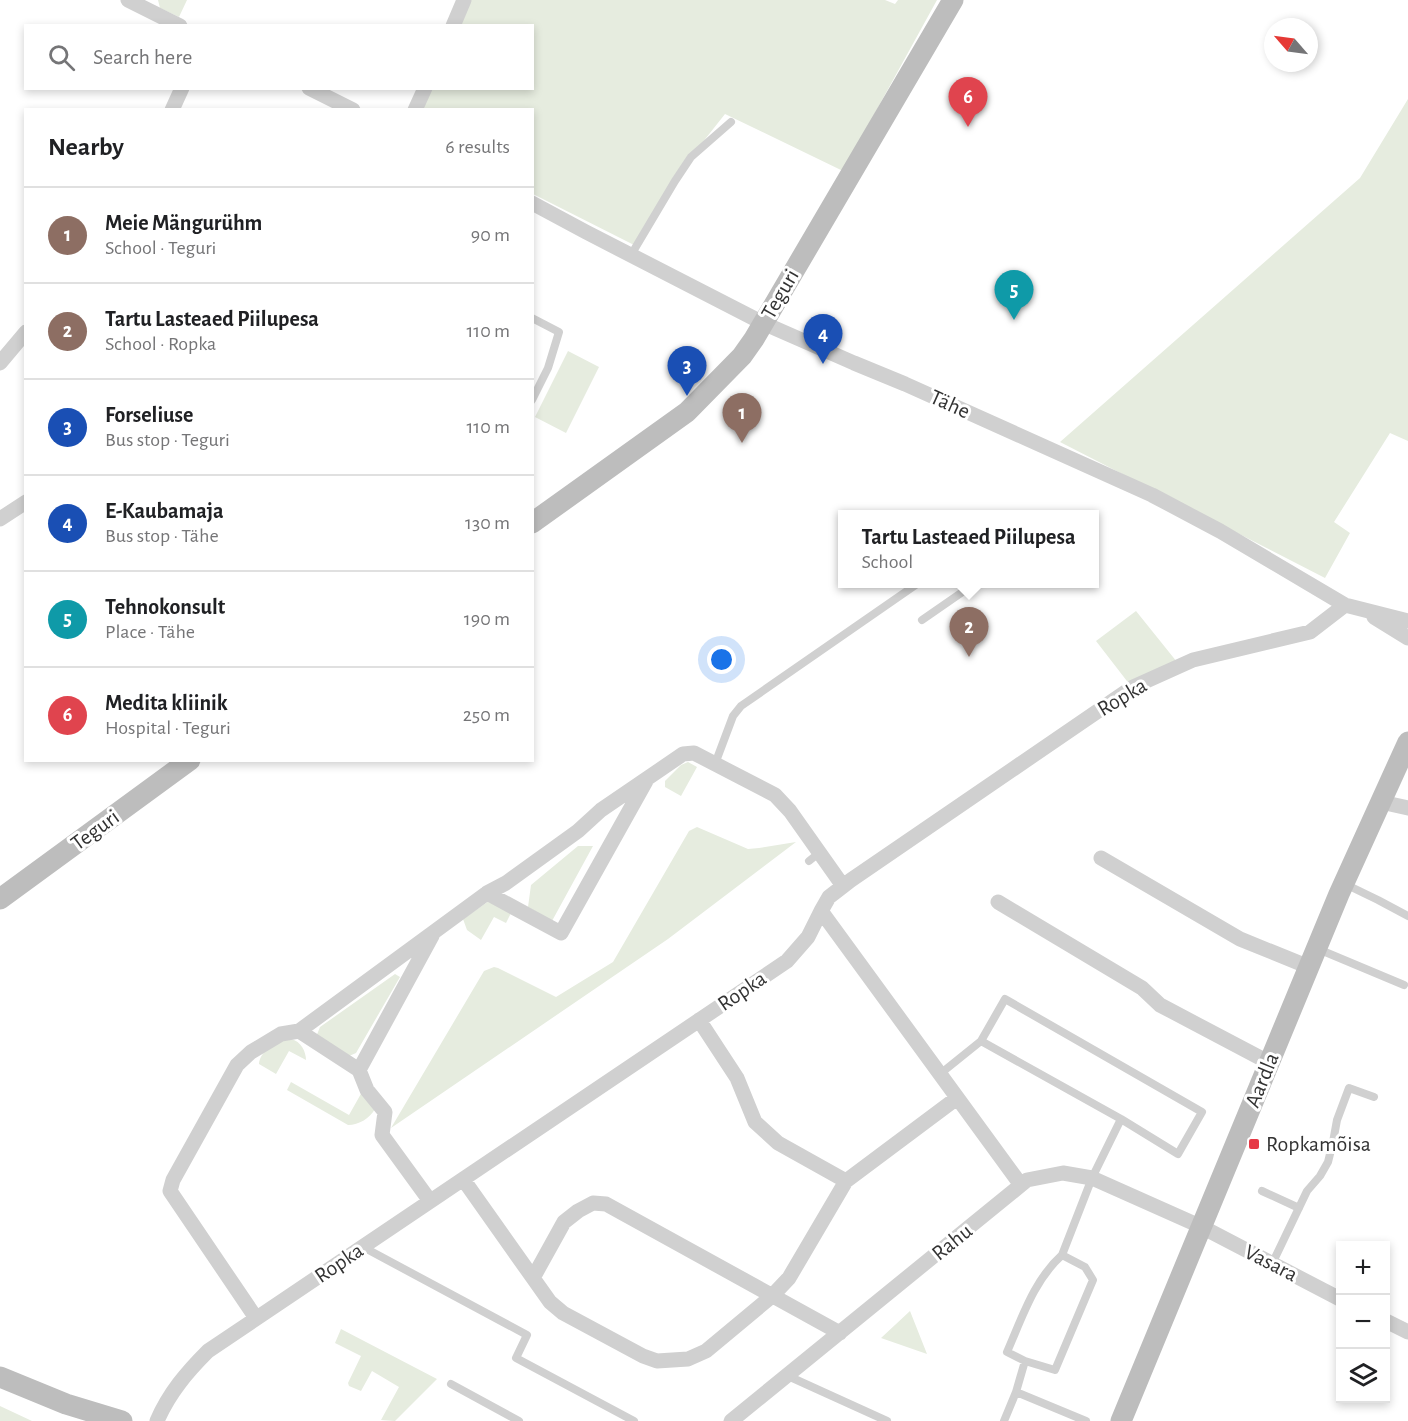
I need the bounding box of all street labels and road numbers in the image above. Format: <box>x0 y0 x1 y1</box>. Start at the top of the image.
street label: Teguri <box>757 265 803 323</box>
street label: Tähe <box>927 386 973 422</box>
street label: Ropka <box>1094 674 1150 720</box>
street label: Teguri <box>67 805 123 855</box>
street label: Ropka <box>714 967 770 1015</box>
street label: Aardla <box>1241 1050 1283 1110</box>
street label: Rahu <box>928 1219 976 1265</box>
street label: Ropka <box>311 1239 367 1287</box>
street label: Vasara <box>1241 1240 1301 1286</box>

